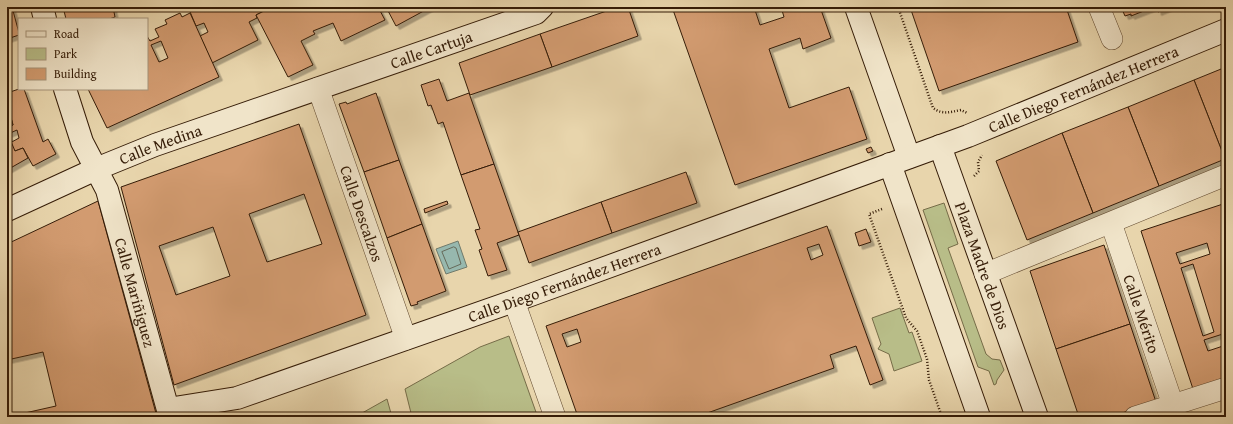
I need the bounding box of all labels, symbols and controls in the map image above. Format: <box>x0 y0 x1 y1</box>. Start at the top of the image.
legend <box>18 18 148 90</box>
street label: Calle Cartuja <box>387 24 476 75</box>
text: Road <box>54 25 80 42</box>
street label: Calle Diego Fernández Herrera <box>984 39 1182 138</box>
text: Park <box>54 45 78 62</box>
text: Building <box>54 65 97 82</box>
street label: Calle Medina <box>115 118 205 170</box>
street label: Calle Descalzos <box>334 162 390 265</box>
street label: Plaza Madre de Dios <box>949 199 1017 333</box>
street label: Calle Mariñiguez <box>109 235 162 350</box>
street label: Calle Diego Fernández Herrera <box>465 236 665 328</box>
street label: Calle Mérito <box>1117 271 1167 356</box>

